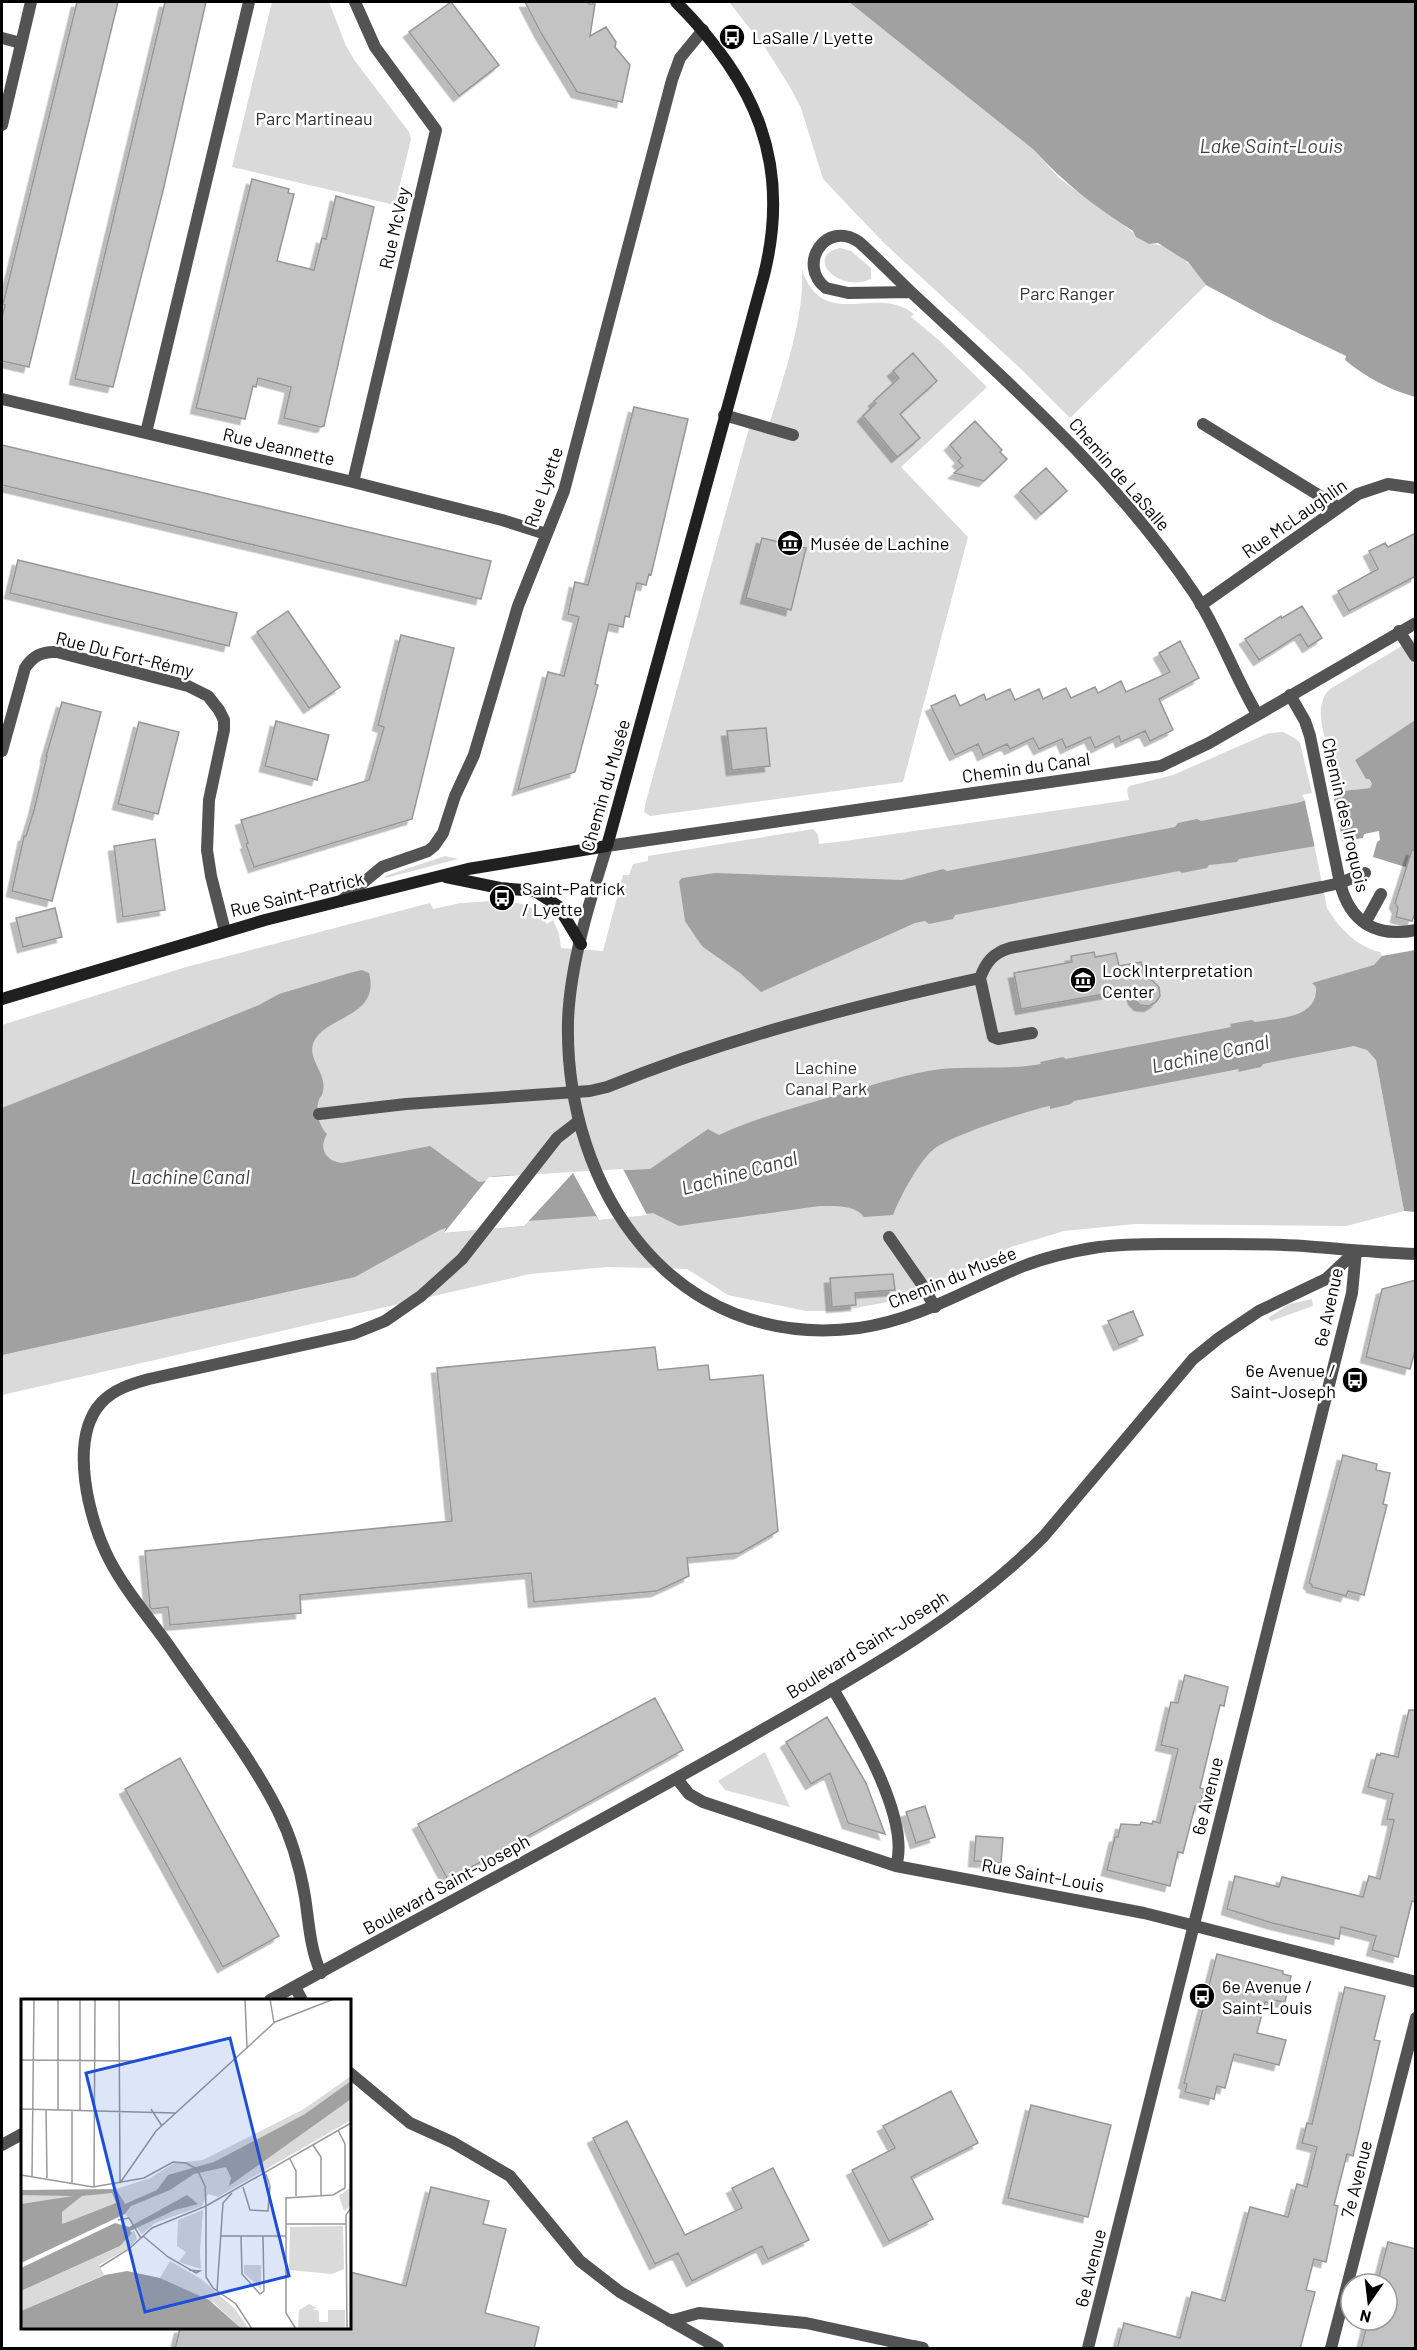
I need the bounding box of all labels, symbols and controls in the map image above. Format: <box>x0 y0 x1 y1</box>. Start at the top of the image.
bus stop icon: LaSalle / Lyette <box>717 22 747 52</box>
place label: LaSalle / Lyette <box>752 26 873 48</box>
park label: Parc Martineau <box>255 107 373 129</box>
water label: Lake Saint-Louis <box>1199 133 1343 157</box>
street label: Rue McVey <box>374 185 414 271</box>
park label: Parc Ranger <box>1020 282 1115 304</box>
street label: Chemin de LaSalle <box>1065 413 1175 535</box>
street label: Rue Jeannette <box>221 422 337 470</box>
street label: Rue Lyette <box>519 444 567 530</box>
street label: Rue McLaughlin <box>1237 474 1351 562</box>
museum icon: Musée de Lachine <box>775 528 805 558</box>
place label: Musée de Lachine <box>810 532 949 554</box>
street label: Rue Du Fort-Rémy <box>54 626 196 682</box>
street label: Chemin du Musée <box>576 716 634 854</box>
street label: Chemin des Iroquois <box>1318 736 1374 894</box>
street label: Chemin du Canal <box>961 747 1091 787</box>
street label: Rue Saint-Patrick <box>228 867 366 921</box>
place label: Saint-Patrick / Lyette <box>522 877 625 920</box>
bus stop icon: Saint-Patrick / Lyette <box>487 883 517 913</box>
place label: Lock Interpretation Center <box>1102 959 1253 1002</box>
museum icon: Lock Interpretation Center <box>1068 965 1098 995</box>
water label: Lachine Canal <box>1149 1029 1271 1077</box>
park label: Lachine Canal Park <box>785 1056 867 1099</box>
water label: Lachine Canal <box>678 1145 800 1199</box>
water label: Lachine Canal <box>130 1164 250 1188</box>
street label: Chemin du Musée <box>885 1241 1019 1313</box>
street label: 6e Avenue <box>1309 1266 1347 1348</box>
place label: 6e Avenue / Saint-Joseph <box>1231 1359 1336 1402</box>
bus stop icon: 6e Avenue / Saint-Joseph <box>1340 1365 1370 1395</box>
street label: Boulevard Saint-Joseph <box>782 1585 952 1703</box>
street label: 6e Avenue <box>1187 1755 1227 1837</box>
street label: Boulevard Saint-Joseph <box>359 1829 533 1939</box>
street label: Rue Saint-Louis <box>980 1853 1106 1897</box>
place label: 6e Avenue / Saint-Louis <box>1222 1975 1312 2018</box>
bus stop icon: 6e Avenue / Saint-Louis <box>1187 1981 1217 2011</box>
inset map <box>21 1999 351 2329</box>
street label: 7e Avenue <box>1336 2138 1376 2220</box>
street label: 6e Avenue <box>1070 2227 1110 2309</box>
north arrow <box>1339 2272 1399 2332</box>
text: N <box>1358 2307 1373 2328</box>

